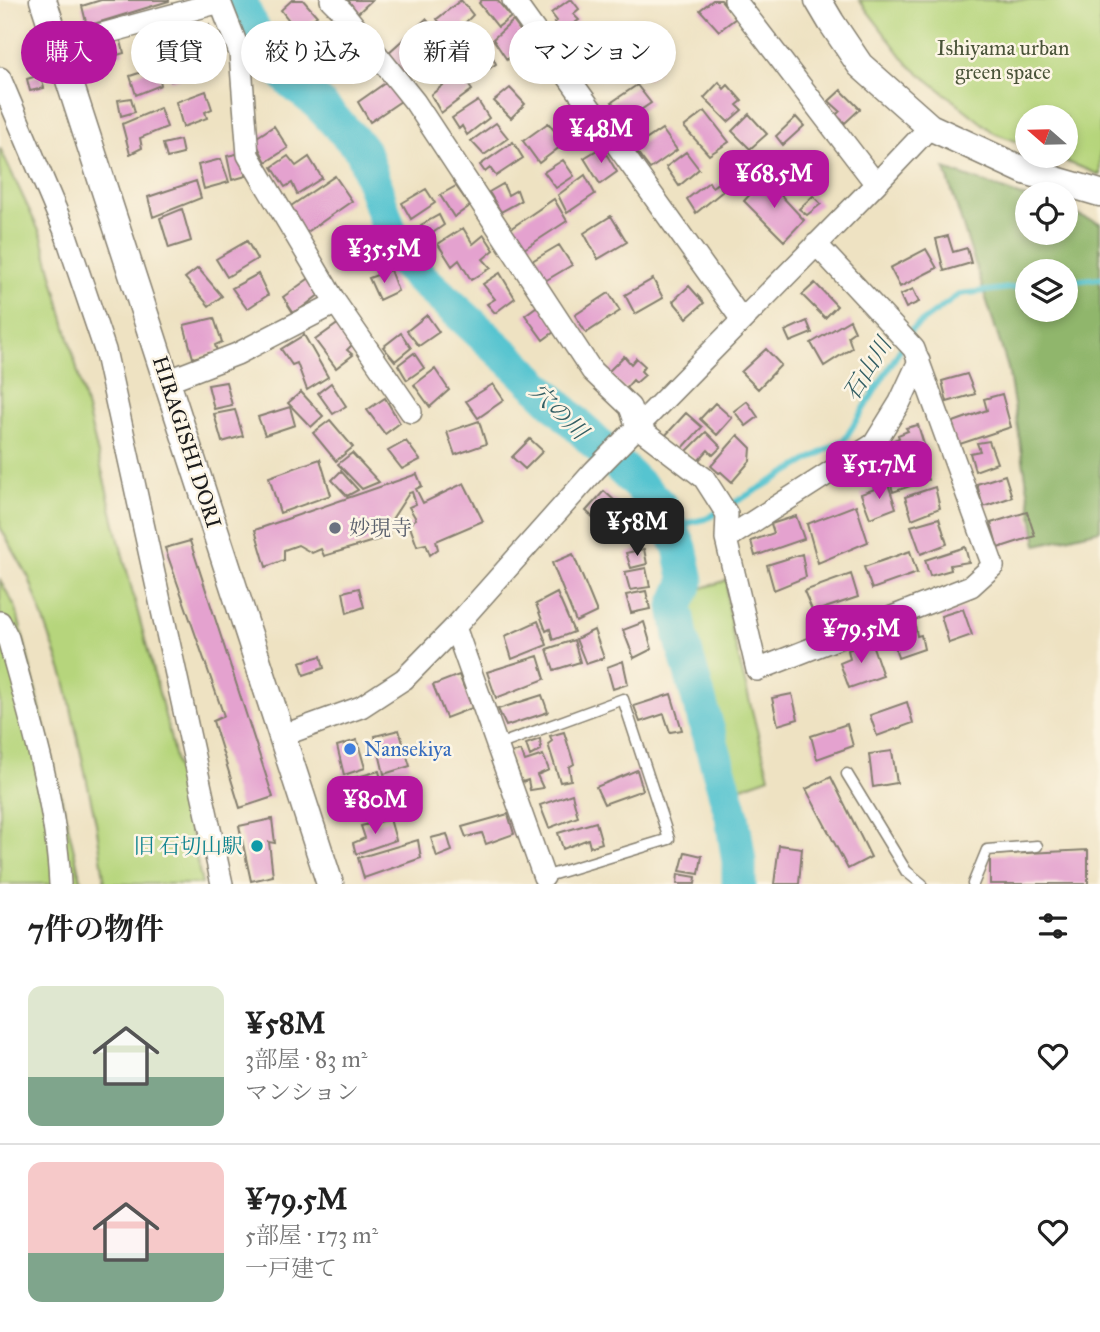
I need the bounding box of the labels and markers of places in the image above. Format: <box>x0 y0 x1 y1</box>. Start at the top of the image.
pin: ¥48M <box>560 106 642 165</box>
pin: ¥68.5M <box>717 150 831 210</box>
pin: ¥35.5M <box>327 226 441 285</box>
pin: ¥51.7M <box>822 442 936 501</box>
pin: ¥58M <box>596 498 678 558</box>
place label: 妙現寺 <box>349 515 412 541</box>
marker: 妙現寺 <box>327 520 343 536</box>
pin: ¥79.5M <box>804 606 918 665</box>
place label: Nansekiya <box>364 736 452 762</box>
marker: Nansekiya <box>342 741 358 757</box>
pin: ¥80M <box>334 776 416 836</box>
place label: 旧 石切山駅 <box>133 833 243 859</box>
marker: 旧 石切山駅 <box>249 838 265 854</box>

